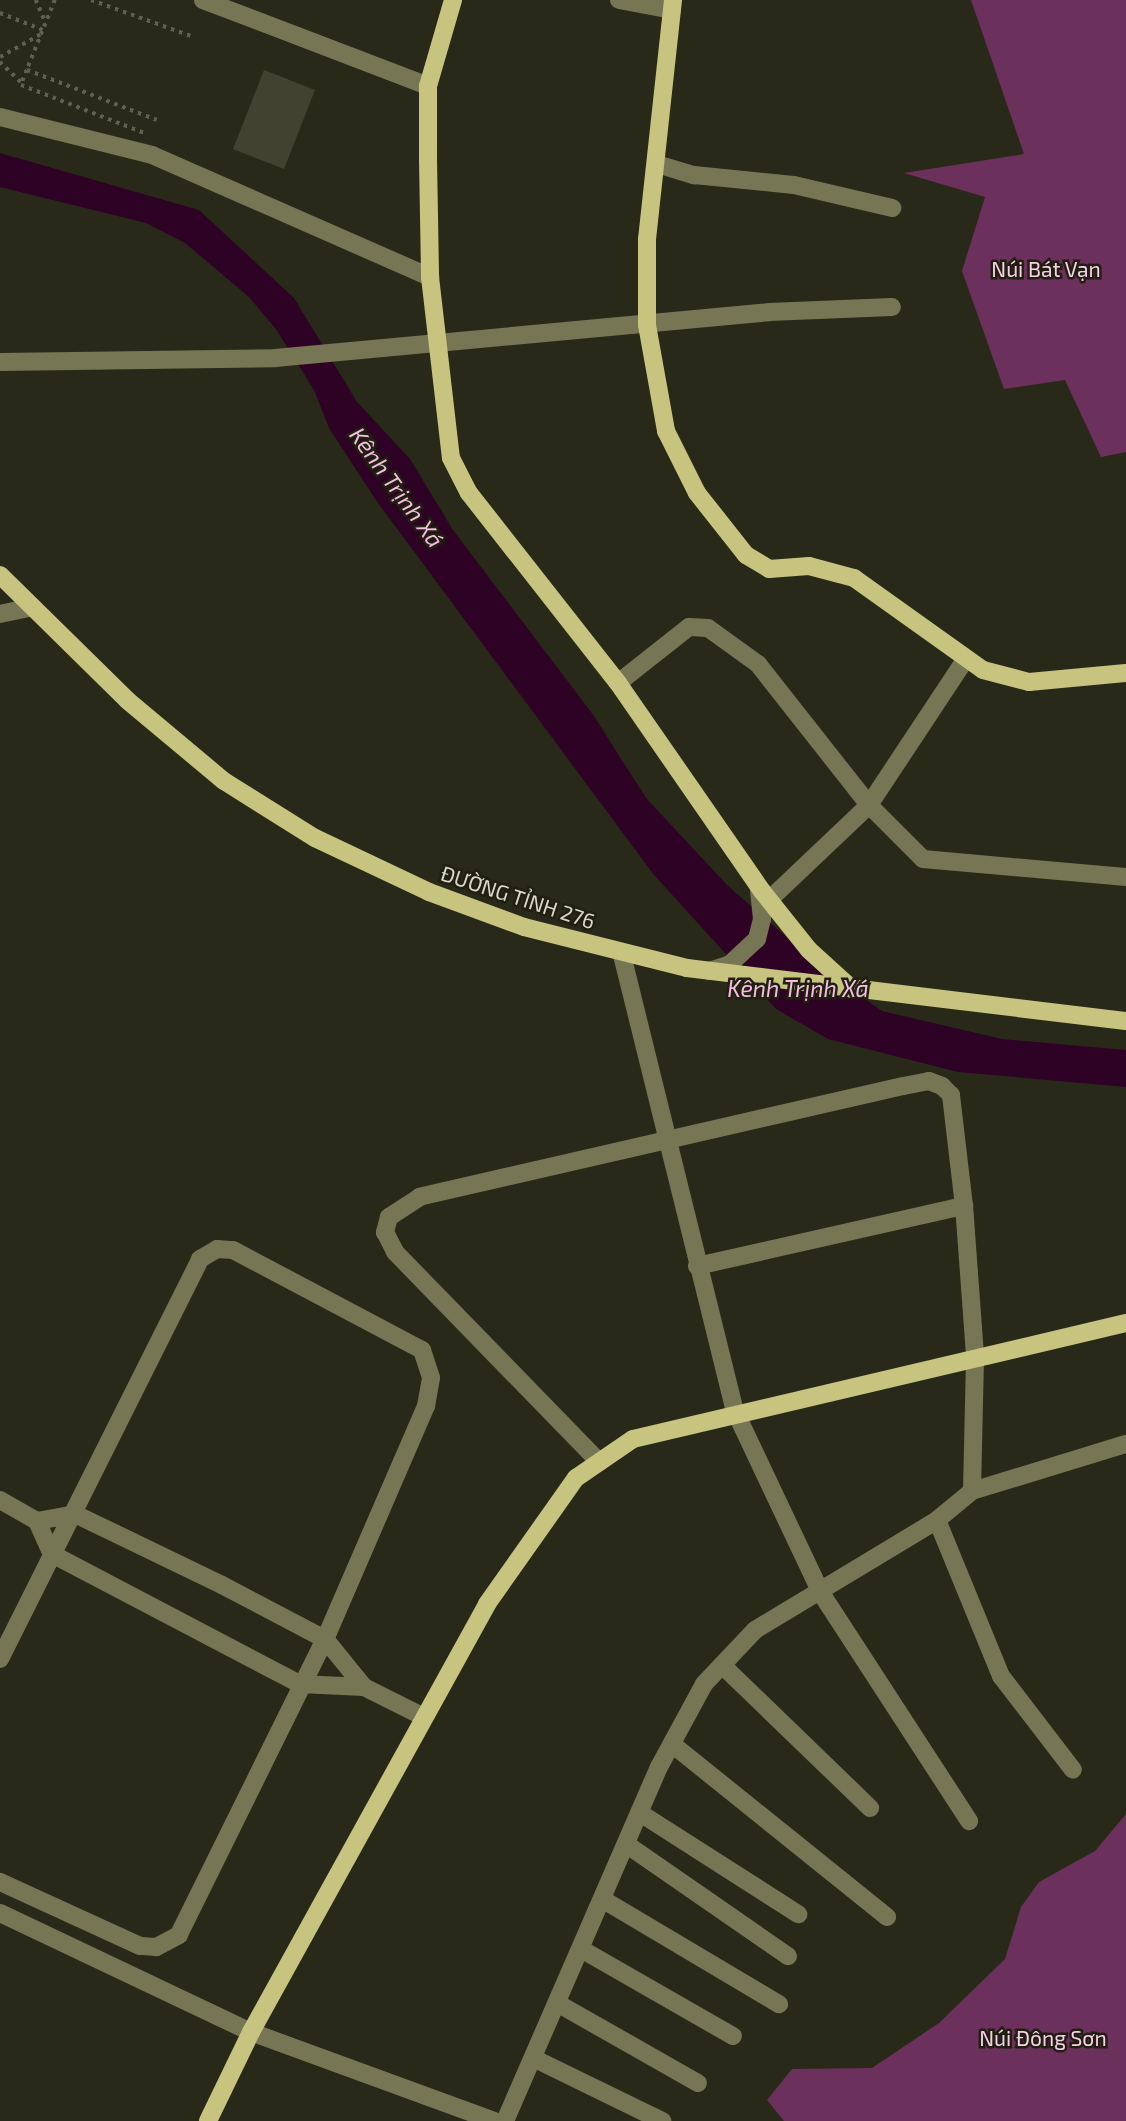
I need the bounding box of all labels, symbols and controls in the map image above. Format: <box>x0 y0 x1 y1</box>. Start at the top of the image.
park label: Núi Bát Vạn <box>991 256 1101 282</box>
water label: Kênh Trịnh Xá <box>344 421 450 553</box>
street label: ĐƯỜNG TỈNH 276 <box>437 860 599 934</box>
water label: Kênh Trịnh Xá <box>727 974 869 1002</box>
park label: Núi Đông Sơn <box>979 2025 1107 2051</box>

